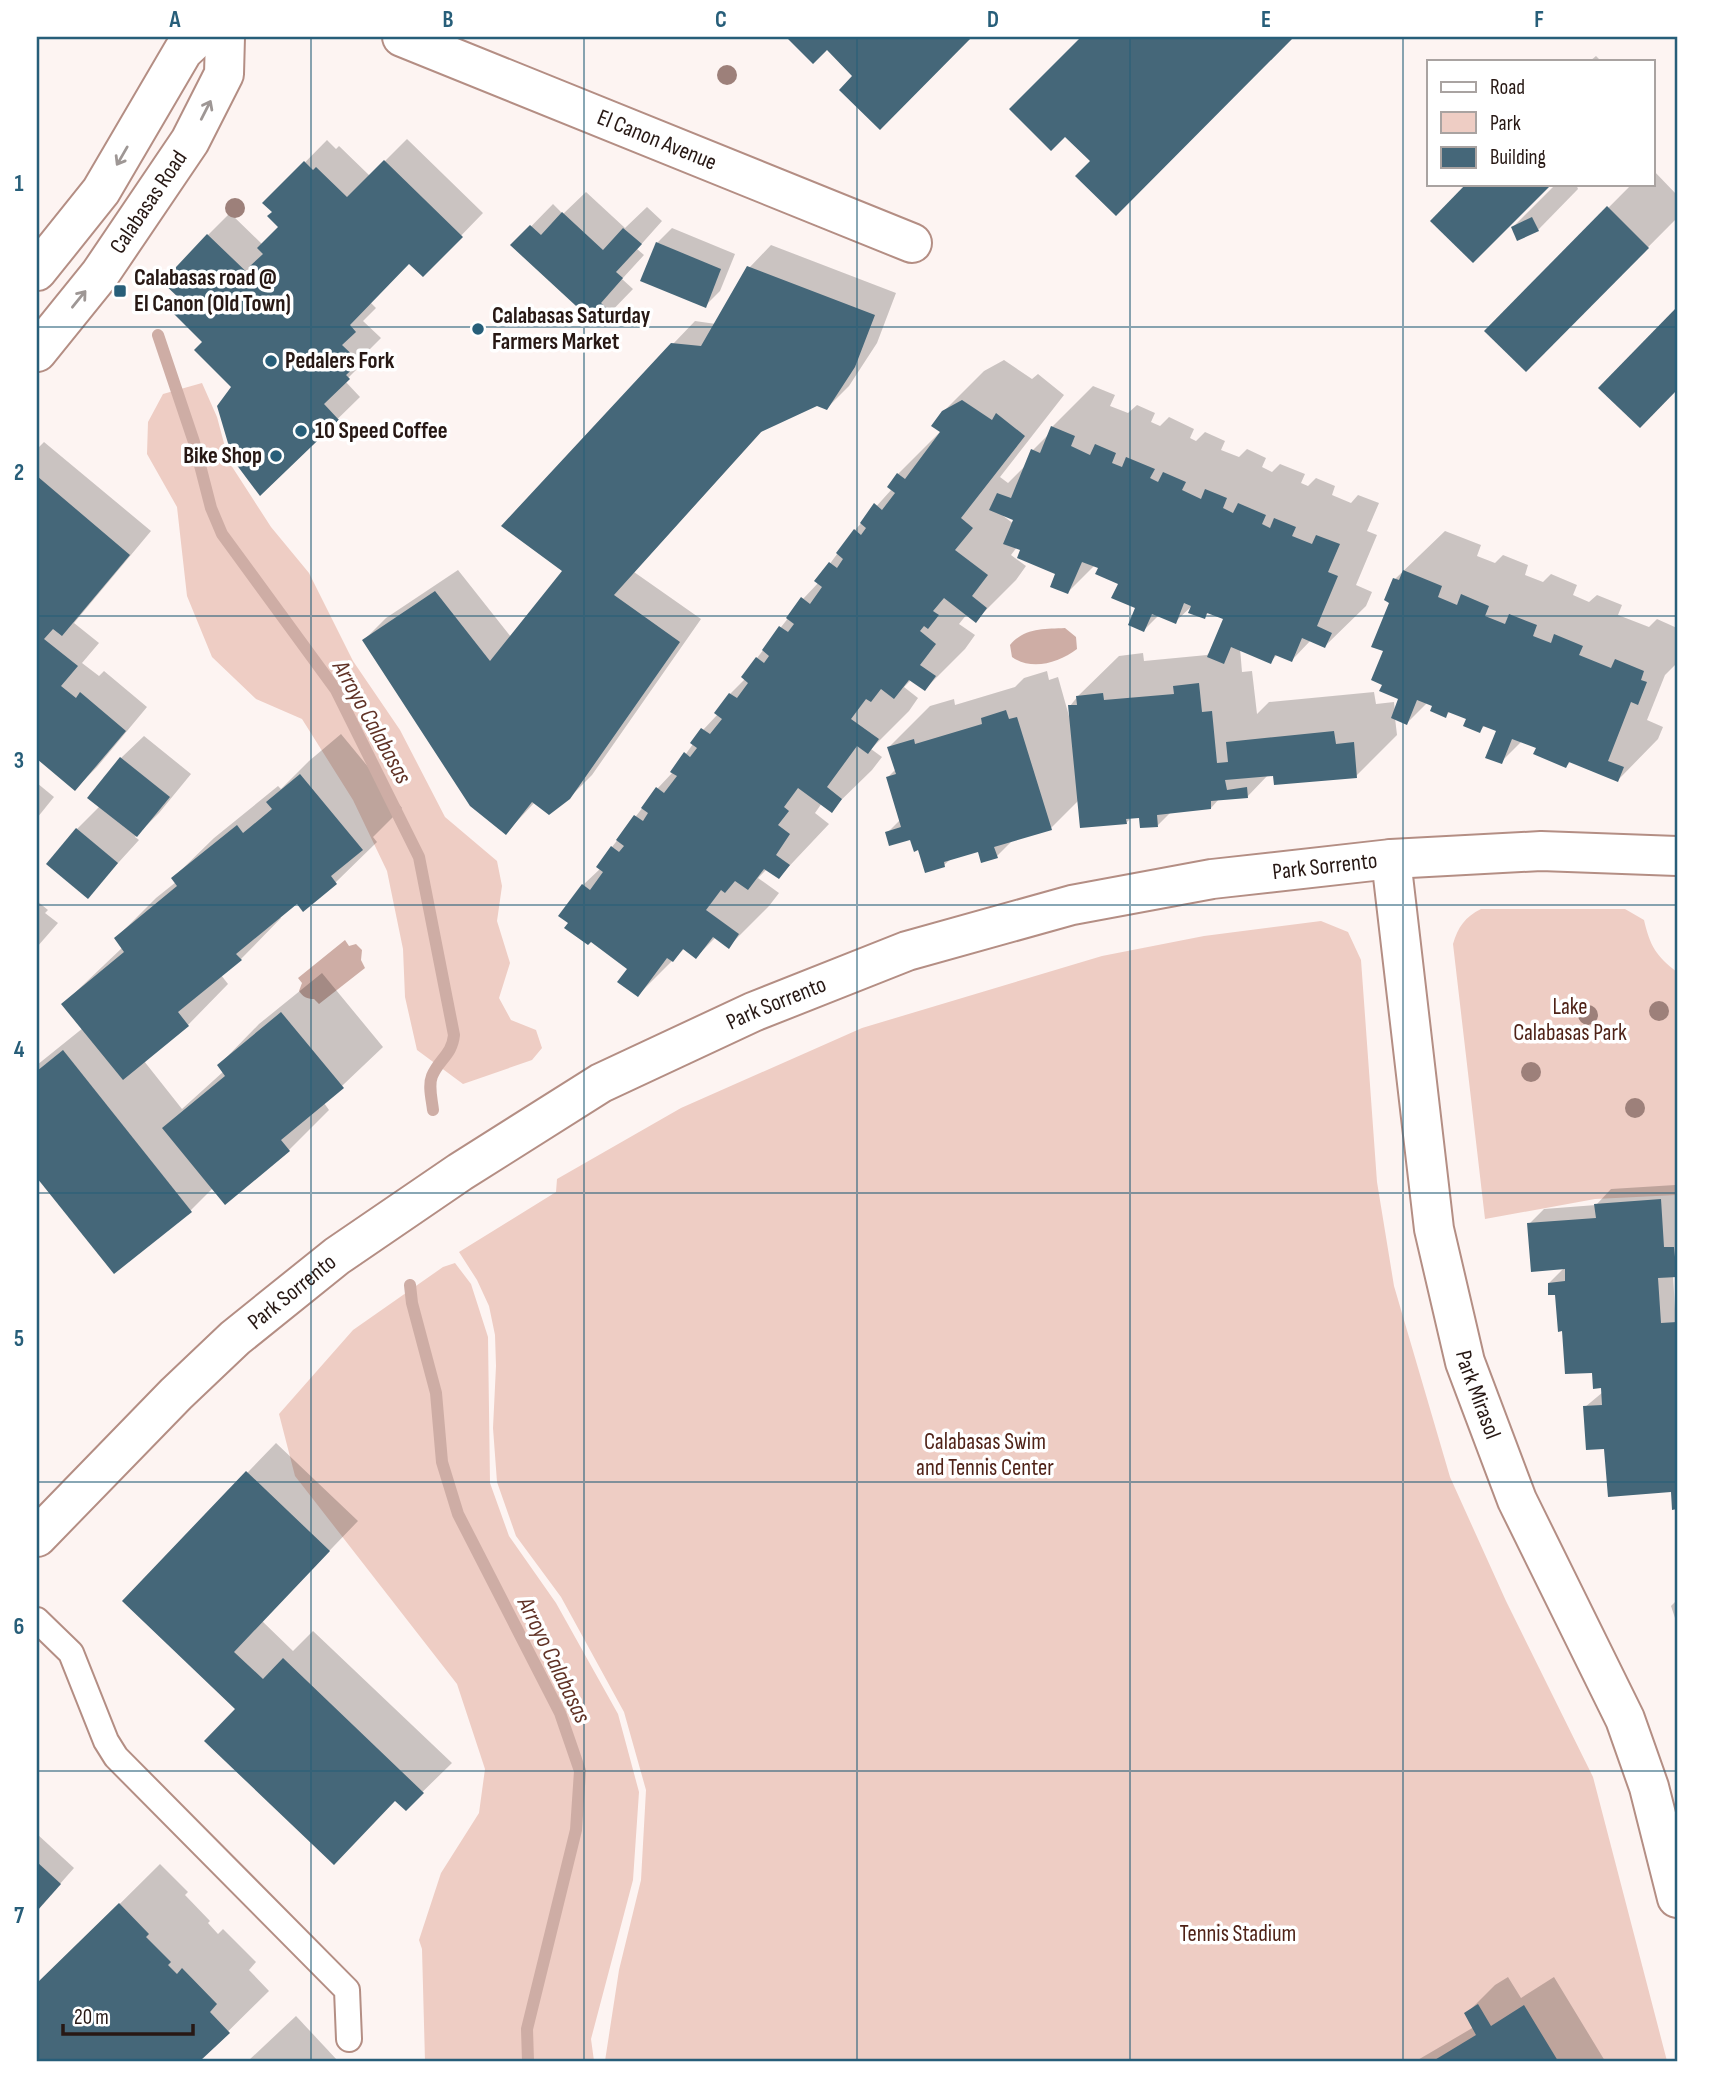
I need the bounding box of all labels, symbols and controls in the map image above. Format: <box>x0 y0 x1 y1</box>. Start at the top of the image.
text: A <box>169 6 182 34</box>
text: B <box>443 6 454 34</box>
text: C <box>715 6 727 34</box>
text: D <box>987 6 999 34</box>
text: E <box>1261 6 1271 34</box>
text: F <box>1534 6 1544 34</box>
legend <box>1427 60 1654 186</box>
text: Road <box>1490 75 1525 100</box>
one-way arrow <box>199 100 213 121</box>
street label: El Canon Avenue <box>593 103 721 177</box>
text: Park <box>1490 111 1521 136</box>
street label: Calabasas Road <box>104 145 193 259</box>
one-way arrow <box>115 145 129 165</box>
text: Building <box>1490 145 1546 170</box>
text: 1 <box>14 170 24 198</box>
place label: Calabasas road @ El Canon (Old Town) <box>134 264 291 318</box>
marker: Calabasas road @ El Canon (Old Town) <box>112 283 128 299</box>
one-way arrow <box>72 290 87 308</box>
place label: Calabasas Saturday Farmers Market <box>492 302 651 356</box>
marker: Calabasas Saturday Farmers Market <box>470 321 486 337</box>
place label: Pedalers Fork <box>285 347 395 375</box>
marker: Pedalers Fork <box>263 353 279 369</box>
place label: 10 Speed Coffee <box>315 417 448 445</box>
marker: 10 Speed Coffee <box>293 423 309 439</box>
place label: Bike Shop <box>183 442 262 470</box>
marker: Bike Shop <box>268 448 284 464</box>
text: 2 <box>14 459 24 487</box>
water label: Arroyo Calabasas <box>326 654 418 789</box>
text: 3 <box>14 747 24 775</box>
street label: Park Sorrento <box>1271 847 1379 886</box>
street label: Park Sorrento <box>722 970 830 1036</box>
park label: Lake Calabasas Park <box>1513 993 1627 1047</box>
text: 4 <box>14 1036 25 1064</box>
street label: Park Sorrento <box>242 1248 342 1336</box>
text: 5 <box>14 1325 24 1353</box>
street label: Park Mirasol <box>1449 1348 1507 1443</box>
park label: Calabasas Swim and Tennis Center <box>916 1428 1054 1482</box>
water label: Arroyo Calabasas <box>511 1591 597 1728</box>
text: 6 <box>14 1613 24 1641</box>
text: 7 <box>14 1902 24 1930</box>
park label: Tennis Stadium <box>1180 1920 1296 1948</box>
scale bar <box>63 1993 192 2037</box>
text: 20 m <box>74 2005 109 2030</box>

